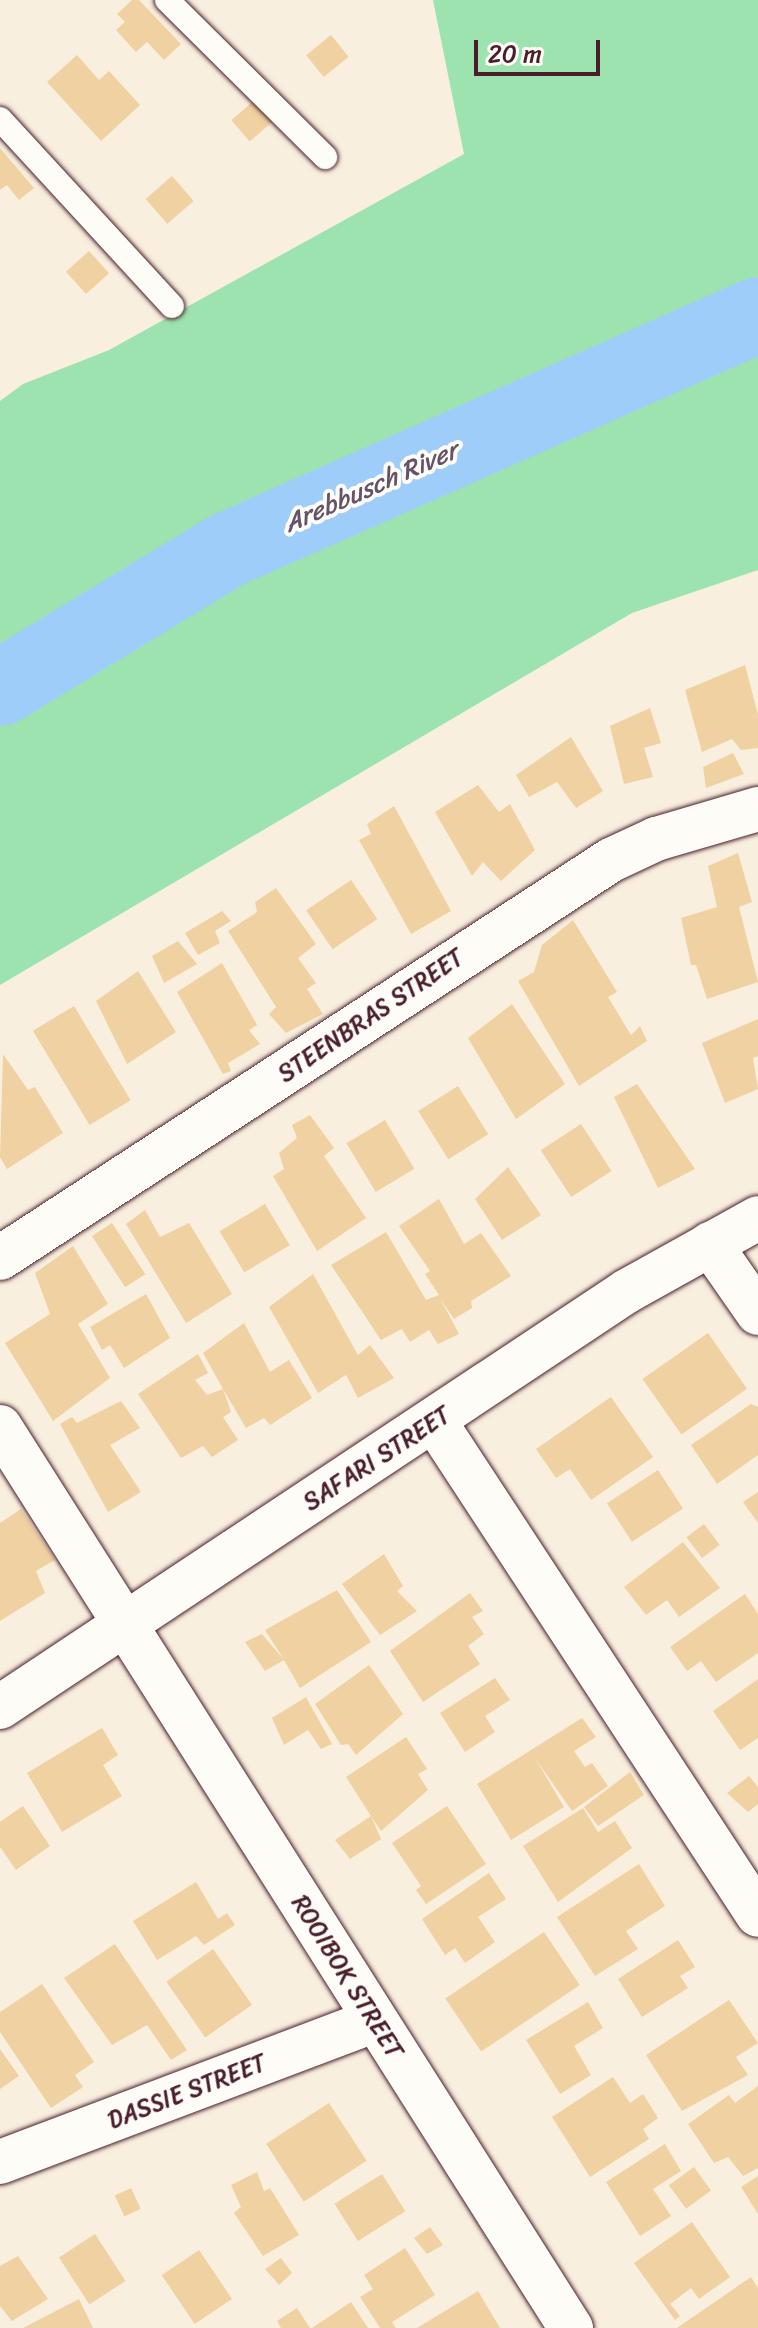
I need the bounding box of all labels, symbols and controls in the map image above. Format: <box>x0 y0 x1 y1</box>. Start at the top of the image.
scale bar <box>478 24 604 74</box>
text: 20 m <box>488 33 542 75</box>
water label: Arebbusch River <box>279 435 463 539</box>
street label: STEENBRAS STREET <box>273 943 469 1089</box>
street label: SAFARI STREET <box>298 1401 456 1517</box>
street label: ROOIBOK STREET <box>285 1890 409 2064</box>
street label: DASSIE STREET <box>104 2049 270 2135</box>

